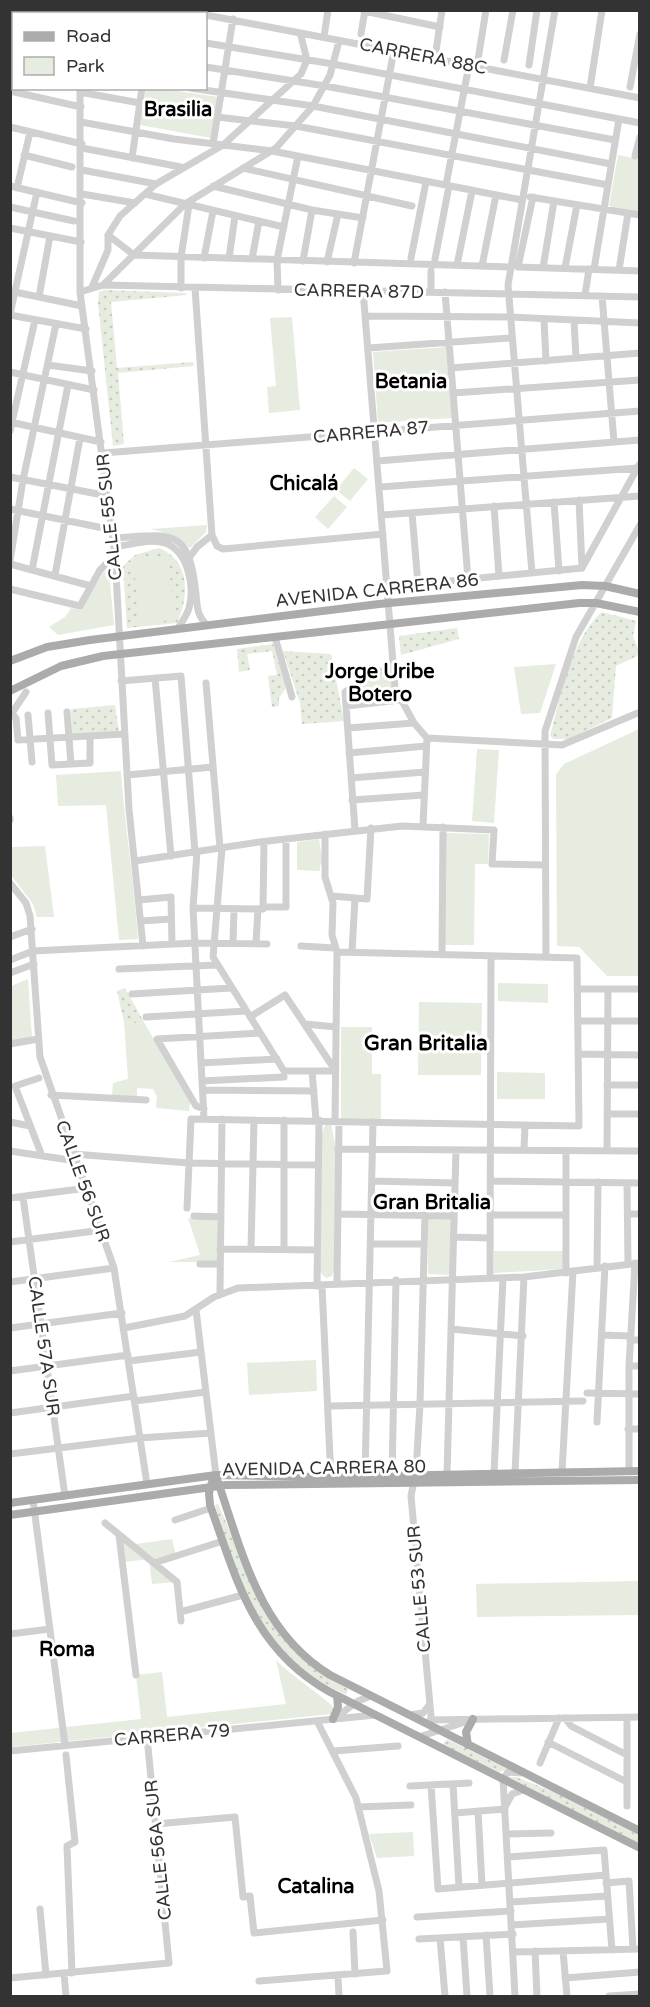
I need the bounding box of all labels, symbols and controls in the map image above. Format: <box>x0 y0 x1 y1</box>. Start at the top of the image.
legend <box>12 12 207 90</box>
text: Road <box>66 25 111 47</box>
street label: CARRERA 88C <box>358 33 488 79</box>
text: Park <box>66 55 105 77</box>
district label: Brasilia <box>144 98 212 122</box>
street label: CARRERA 87D <box>294 279 424 303</box>
district label: Betania <box>375 370 447 394</box>
street label: CARRERA 87 <box>312 416 430 448</box>
street label: CALLE 55 SUR <box>91 452 127 582</box>
district label: Chicalá <box>269 472 339 496</box>
street label: AVENIDA CARRERA 86 <box>274 568 480 612</box>
district label: Jorge Uribe Botero <box>324 660 435 707</box>
district label: Gran Britalia <box>364 1031 488 1056</box>
street label: CALLE 56 SUR <box>51 1117 115 1245</box>
district label: Gran Britalia <box>373 1191 491 1215</box>
street label: CALLE 57A SUR <box>23 1275 65 1417</box>
street label: AVENIDA CARRERA 80 <box>222 1455 426 1481</box>
street label: CALLE 53 SUR <box>402 1524 436 1654</box>
district label: Roma <box>39 1638 95 1662</box>
street label: CARRERA 79 <box>113 1719 231 1751</box>
street label: CALLE 56A SUR <box>140 1779 176 1921</box>
district label: Catalina <box>277 1875 355 1899</box>

